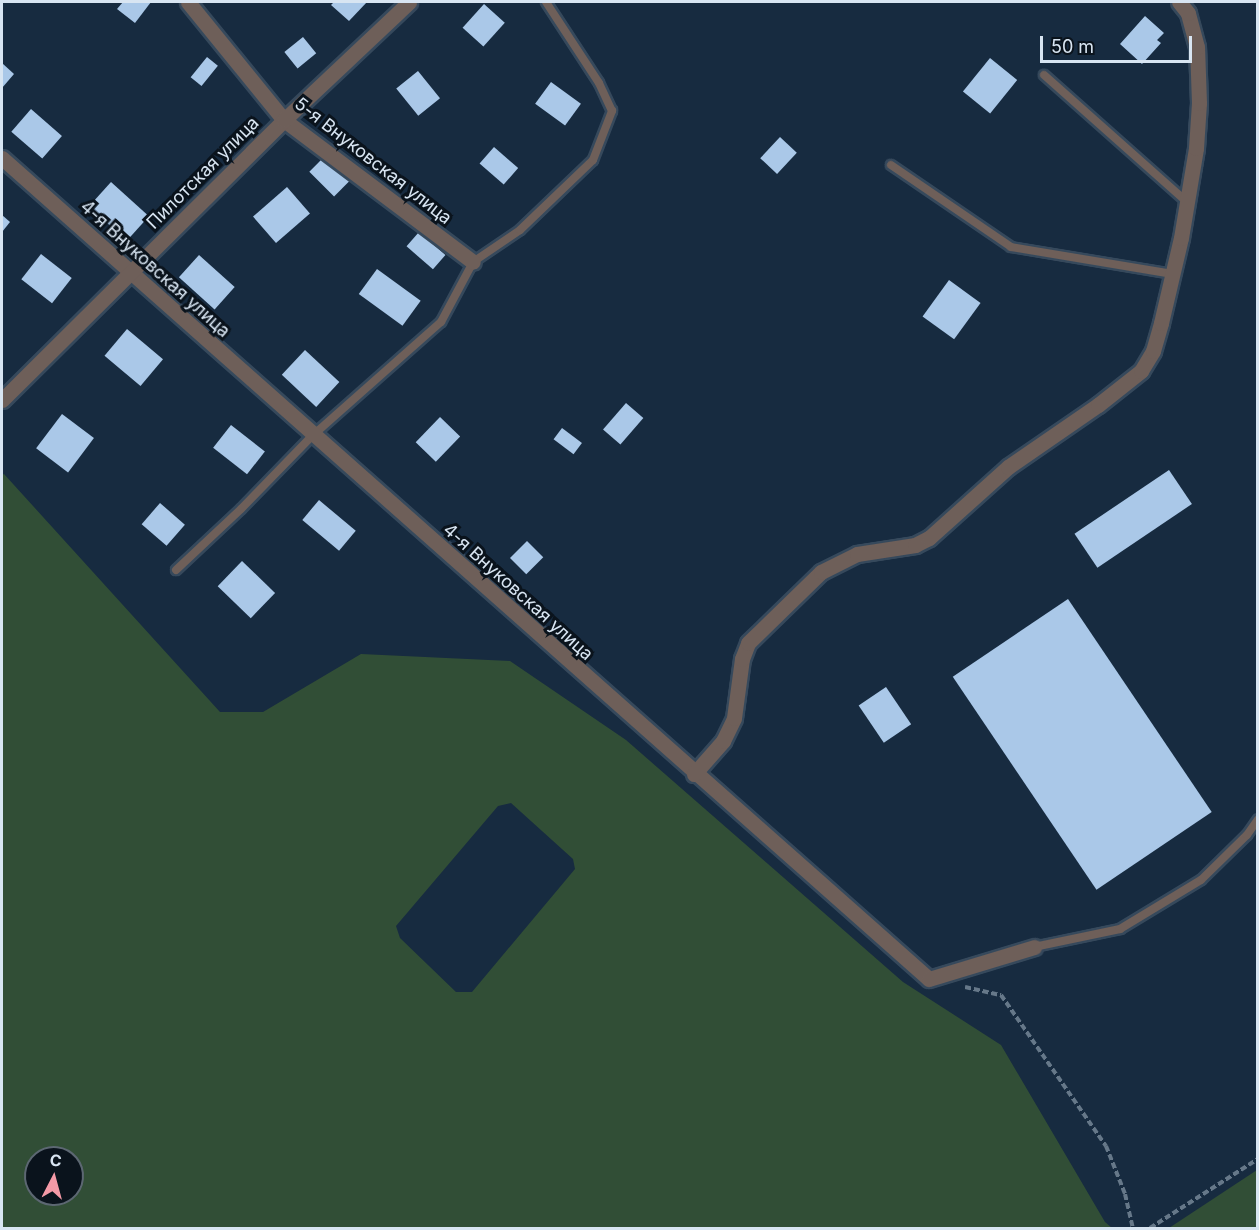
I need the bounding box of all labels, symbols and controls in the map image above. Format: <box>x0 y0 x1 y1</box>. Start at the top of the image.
scale bar <box>1043 24 1194 62</box>
text: 50 m <box>1051 36 1094 57</box>
street label: 5-я Внуковская улица <box>290 93 456 229</box>
street label: Пилотская улица <box>142 112 264 234</box>
street label: 4-я Внуковская улица <box>76 196 234 342</box>
street label: 4-я Внуковская улица <box>439 519 597 665</box>
north arrow <box>24 1146 84 1206</box>
text: С <box>49 1150 63 1171</box>

